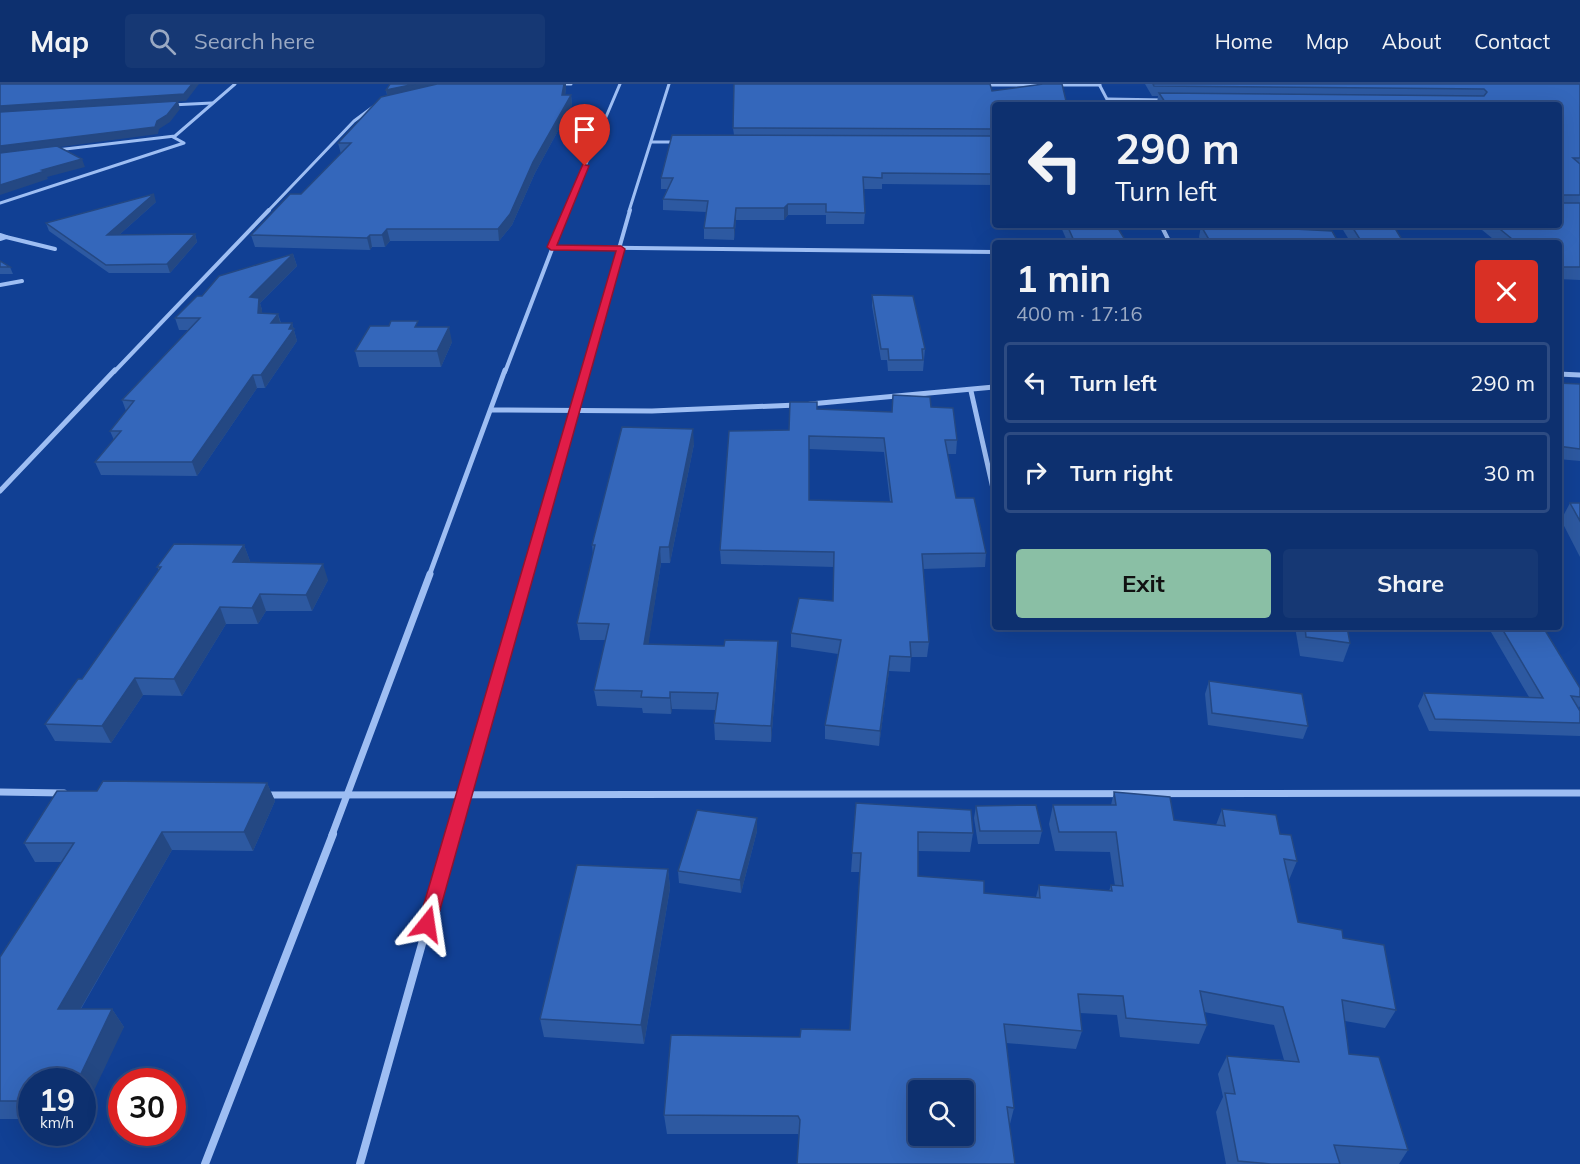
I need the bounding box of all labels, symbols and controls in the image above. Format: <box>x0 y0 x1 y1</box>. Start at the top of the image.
search box <box>125 14 545 68</box>
text: Map <box>30 24 89 59</box>
icon: search <box>146 25 179 58</box>
text: Search here <box>194 27 315 55</box>
text: Home <box>1215 28 1273 54</box>
text: Map <box>1306 28 1349 54</box>
text: About <box>1382 28 1441 54</box>
text: Contact <box>1474 28 1550 54</box>
pin <box>559 104 610 166</box>
icon: arrive <box>568 113 601 146</box>
text: 290 m <box>1115 122 1240 175</box>
icon: left <box>1016 126 1094 204</box>
text: Turn left <box>1115 174 1217 208</box>
text: 1 min <box>1016 256 1111 301</box>
button: close <box>1475 260 1538 323</box>
text: 400 m · 17:16 <box>1016 301 1142 326</box>
icon: left <box>1019 366 1052 399</box>
text: Turn left <box>1070 369 1157 397</box>
text: 290 m <box>1470 369 1535 397</box>
icon: right <box>1019 456 1052 489</box>
text: Turn right <box>1070 459 1173 487</box>
text: 30 m <box>1484 459 1535 487</box>
button: Exit <box>1016 549 1271 618</box>
button: Share <box>1283 549 1538 618</box>
position arrow <box>395 892 459 956</box>
speed limit sign: 30 <box>108 1068 186 1146</box>
map controls <box>908 1080 974 1146</box>
button: search <box>908 1080 974 1146</box>
text: 19 <box>39 1081 75 1119</box>
text: km/h <box>40 1113 74 1132</box>

